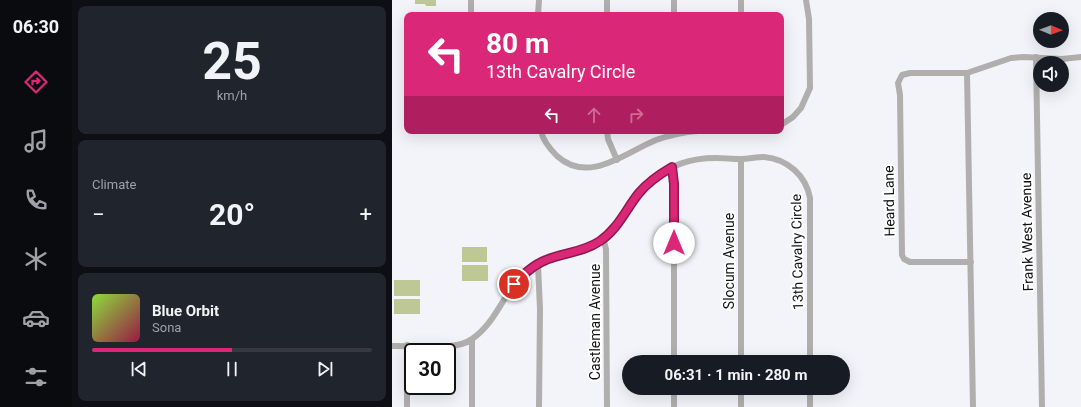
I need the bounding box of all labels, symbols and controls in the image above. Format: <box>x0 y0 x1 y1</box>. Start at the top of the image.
north arrow <box>1033 12 1069 48</box>
map controls <box>1033 12 1069 92</box>
text: 06:30 <box>13 16 59 37</box>
text: 80 m <box>486 27 549 60</box>
icon: left <box>420 28 472 80</box>
text: 25 <box>202 31 262 92</box>
button: sound <box>1033 56 1069 92</box>
text: 13th Cavalry Circle <box>486 61 635 82</box>
icon: directions <box>22 68 50 96</box>
text: km/h <box>217 88 247 103</box>
icon: left <box>541 104 563 126</box>
icon: ahead <box>583 104 605 126</box>
icon: right <box>625 104 647 126</box>
icon: music <box>22 127 50 155</box>
street label: Heard Lane <box>880 165 898 237</box>
street label: Frank West Avenue <box>1018 173 1036 291</box>
text: Climate <box>92 177 136 192</box>
icon: phone <box>22 186 50 214</box>
street label: 13th Cavalry Circle <box>788 194 806 310</box>
text: 20° <box>209 197 255 232</box>
text: − <box>92 202 105 227</box>
text: + <box>360 202 372 227</box>
street label: Slocum Avenue <box>721 213 737 309</box>
position arrow <box>653 222 695 264</box>
icon: climate <box>22 245 50 273</box>
street label: Castleman Avenue <box>587 264 603 380</box>
pin <box>497 267 531 301</box>
icon: arrive <box>503 273 525 295</box>
text: Blue Orbit <box>152 302 219 320</box>
icon: car <box>22 304 50 332</box>
text: Sona <box>152 320 181 335</box>
speed limit sign: 30 <box>404 343 456 395</box>
icon: previous <box>128 358 150 380</box>
icon: pause <box>221 358 243 380</box>
icon: next <box>314 358 336 380</box>
icon: filters <box>22 363 50 391</box>
text: 06:31 · 1 min · 280 m <box>665 366 807 384</box>

